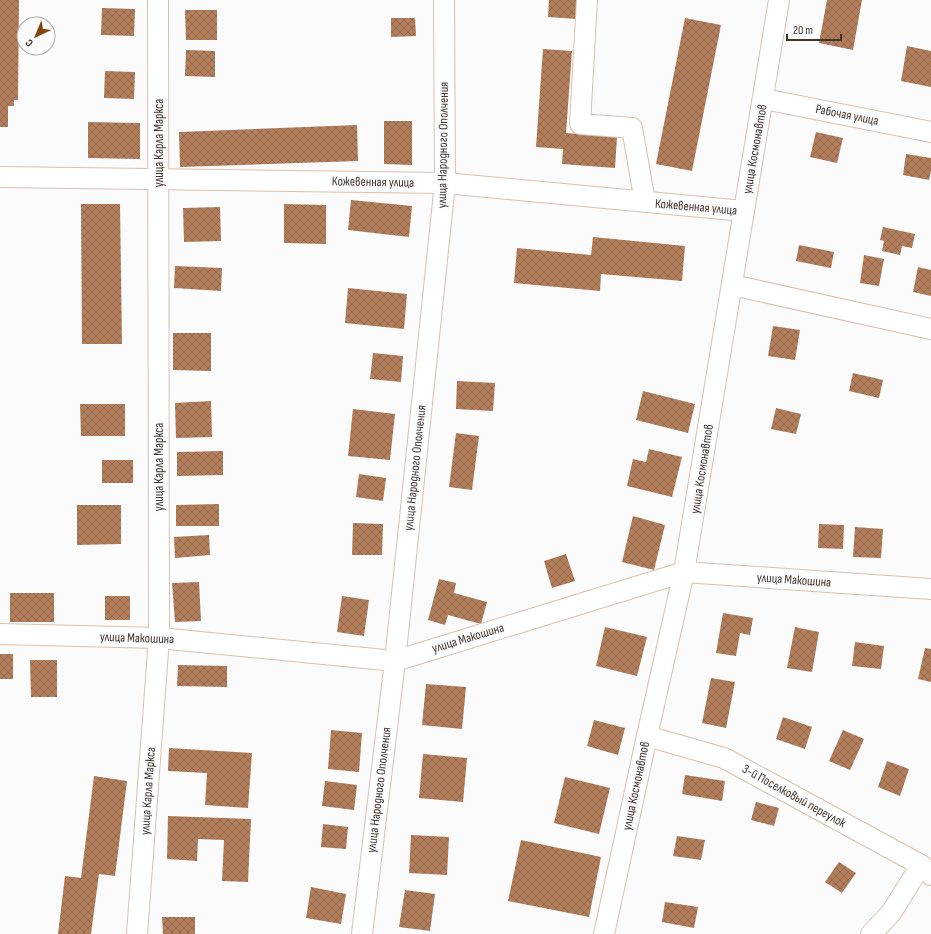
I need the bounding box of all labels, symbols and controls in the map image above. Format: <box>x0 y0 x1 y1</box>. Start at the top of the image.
north arrow <box>16 16 56 56</box>
scale bar <box>787 16 841 42</box>
text: 20 m <box>793 23 813 38</box>
text: С <box>23 36 36 49</box>
street label: улица Народного Ополчения <box>434 82 452 208</box>
street label: улица Карла Маркса <box>151 99 167 187</box>
street label: Рабочая улица <box>814 101 880 129</box>
street label: улица Космонавтов <box>739 103 771 195</box>
street label: Кожевенная улица <box>332 173 414 191</box>
street label: Кожевенная улица <box>654 195 738 219</box>
street label: улица Народного Ополчения <box>400 404 430 532</box>
street label: улица Карла Маркса <box>151 423 167 511</box>
street label: улица Космонавтов <box>687 423 717 515</box>
street label: улица Макошина <box>756 569 832 591</box>
street label: улица Макошина <box>430 619 506 657</box>
street label: улица Макошина <box>100 629 174 647</box>
street label: улица Народного Ополчения <box>363 726 395 854</box>
street label: улица Космонавтов <box>619 740 653 832</box>
street label: улица Карла Маркса <box>137 746 159 836</box>
street label: 3-й Поселковый переулок <box>739 761 849 831</box>

